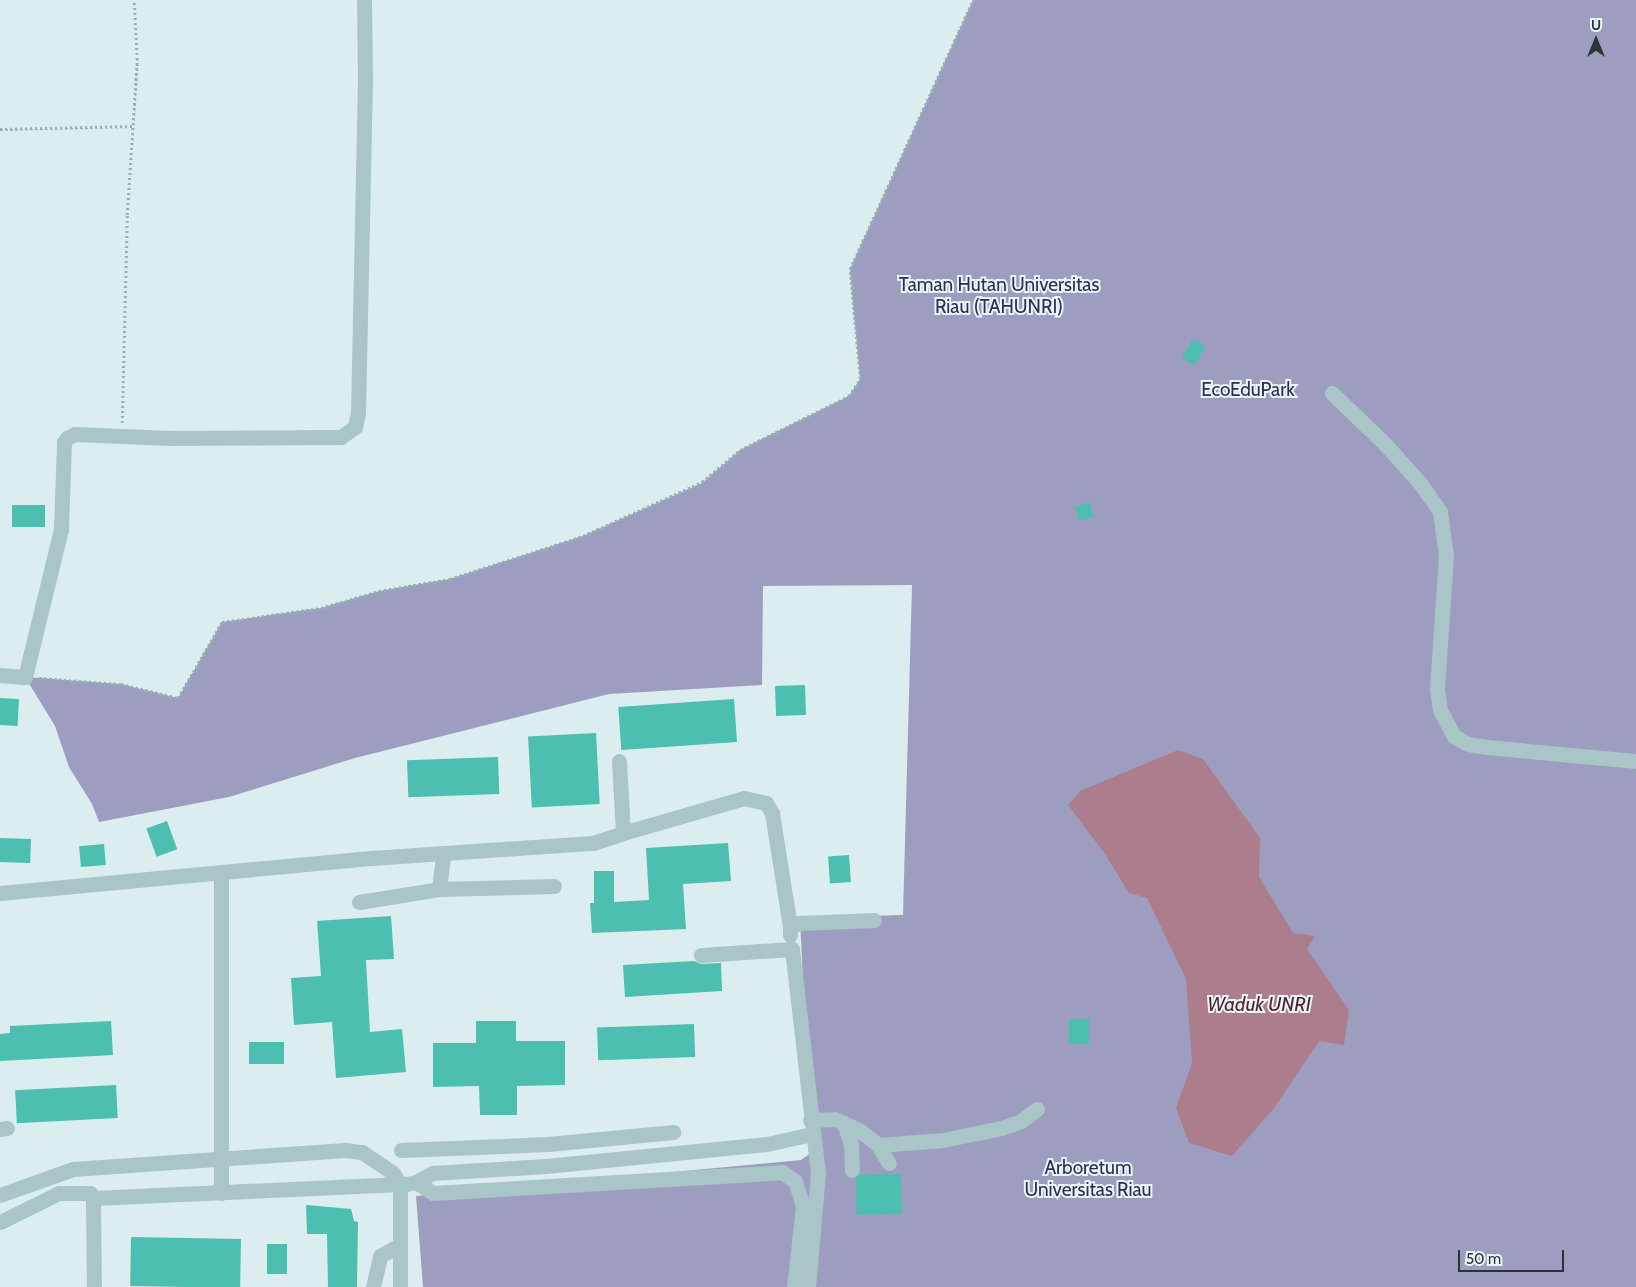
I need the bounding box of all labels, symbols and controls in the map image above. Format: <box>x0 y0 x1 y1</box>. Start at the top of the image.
north arrow <box>1571 15 1621 65</box>
text: U <box>1591 16 1601 34</box>
park label: Taman Hutan Universitas Riau (TAHUNRI) <box>899 274 1099 318</box>
park label: EcoEduPark <box>1201 379 1295 401</box>
water label: Waduk UNRI <box>1207 992 1311 1016</box>
park label: Arboretum Universitas Riau <box>1025 1157 1151 1201</box>
scale bar <box>1461 1240 1567 1272</box>
text: 50 m <box>1466 1250 1501 1268</box>

